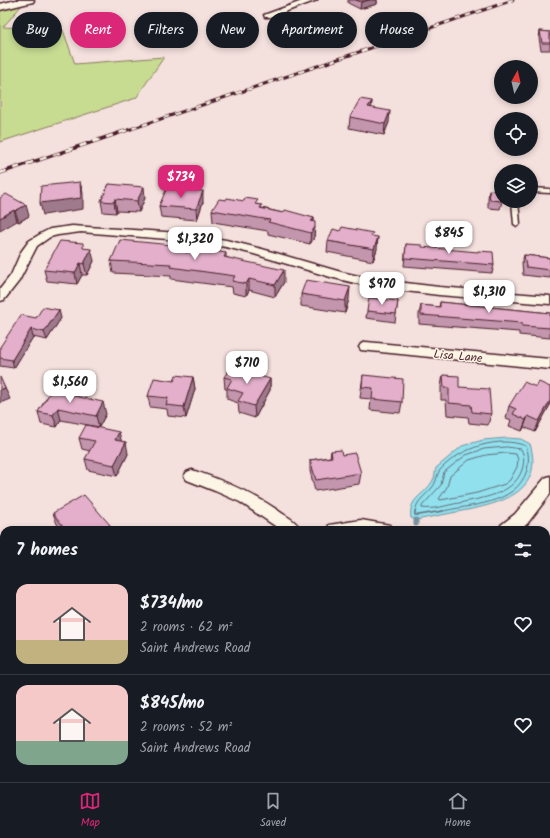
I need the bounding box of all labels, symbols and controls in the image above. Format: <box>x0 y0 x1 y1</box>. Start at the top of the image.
chip: Buy <box>12 12 62 48</box>
chip: Rent <box>70 12 126 48</box>
chip: Filters <box>134 12 198 48</box>
chip: New <box>206 12 259 48</box>
chip: Apartment <box>267 12 357 48</box>
chip: House <box>365 12 428 48</box>
north arrow <box>494 60 538 104</box>
map controls <box>494 60 538 208</box>
button: locate <box>494 112 538 156</box>
button: layers <box>494 164 538 208</box>
pin: $734 <box>157 165 205 199</box>
text: $734 <box>167 167 195 188</box>
pin: $845 <box>425 221 473 255</box>
text: $845 <box>434 223 464 244</box>
pin: $1,320 <box>162 227 228 261</box>
text: $1,320 <box>177 229 213 250</box>
pin: $970 <box>358 272 406 306</box>
text: $970 <box>368 274 396 295</box>
pin: $1,310 <box>456 280 522 314</box>
text: $1,310 <box>473 282 505 303</box>
street label: Lisa Lane <box>433 345 484 368</box>
pin: $710 <box>223 351 271 385</box>
text: $710 <box>235 353 259 374</box>
pin: $1,560 <box>37 370 103 404</box>
text: $1,560 <box>52 372 88 393</box>
text: 7 homes <box>16 537 78 564</box>
icon: filters <box>512 539 534 561</box>
text: $734/mo <box>140 590 203 617</box>
icon: home <box>48 600 96 648</box>
icon: heart <box>512 613 534 635</box>
text: 2 rooms · 62 m² <box>140 617 233 638</box>
text: Saint Andrews Road <box>140 638 250 659</box>
text: $845/mo <box>140 690 204 717</box>
icon: home <box>48 701 96 749</box>
icon: heart <box>512 714 534 736</box>
text: 2 rooms · 52 m² <box>140 717 232 738</box>
text: Saint Andrews Road <box>140 738 250 759</box>
tab: Map <box>79 790 101 832</box>
tab: Saved <box>260 790 286 832</box>
tab: Home <box>445 790 471 832</box>

